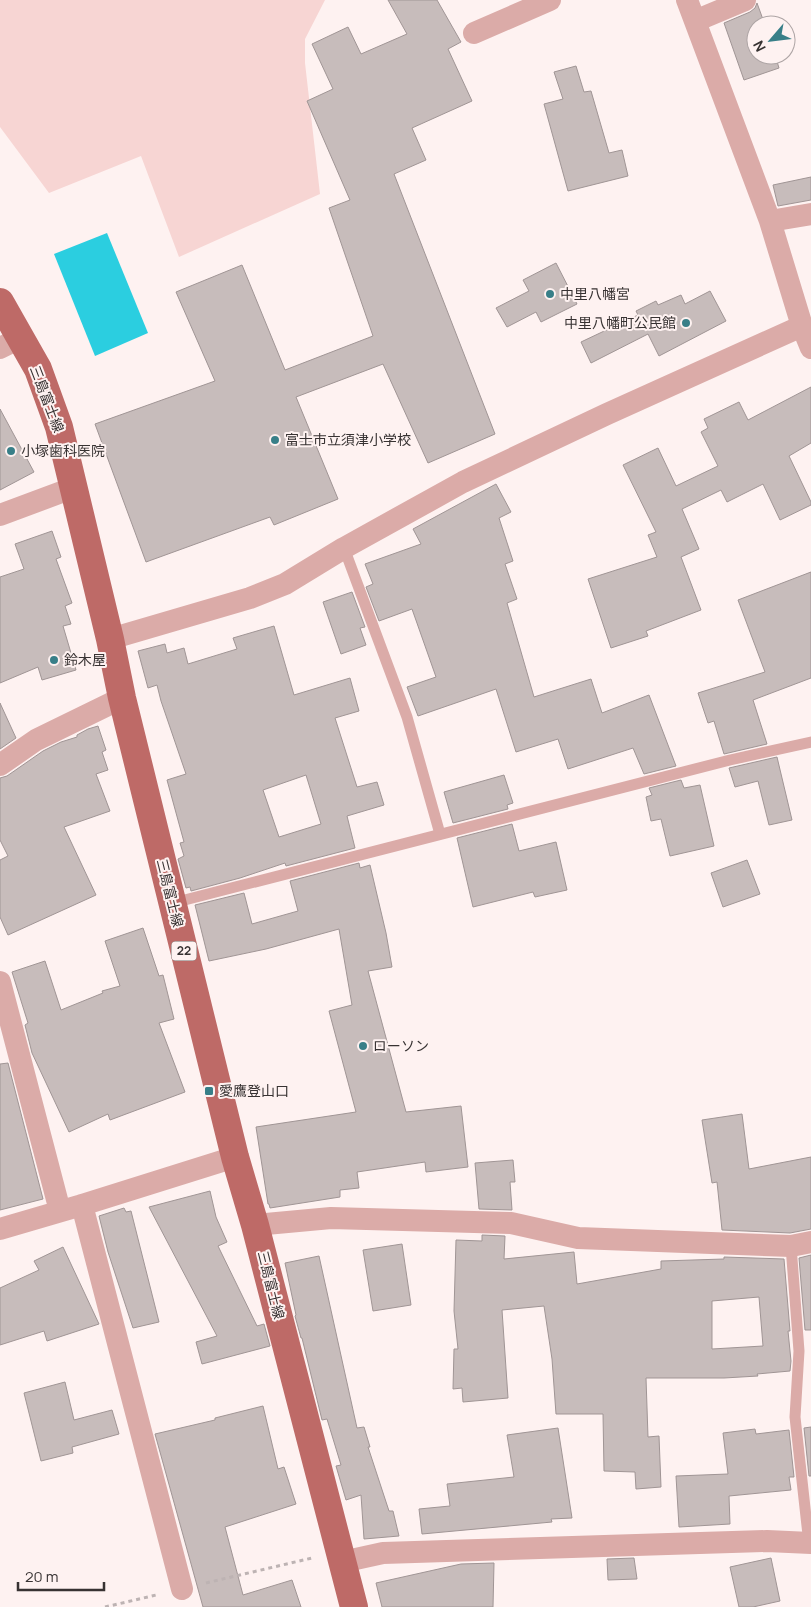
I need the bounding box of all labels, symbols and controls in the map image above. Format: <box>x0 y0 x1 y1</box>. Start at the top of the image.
north arrow <box>746 15 796 65</box>
text: N <box>748 37 770 55</box>
place label: 中里八幡宮 <box>560 284 630 303</box>
marker: 中里八幡宮 <box>544 288 556 300</box>
place label: 中里八幡町公民館 <box>564 313 676 332</box>
marker: 中里八幡町公民館 <box>680 317 692 329</box>
street label: 三島富士線 <box>26 363 69 435</box>
place label: 富士市立須津小学校 <box>285 430 411 449</box>
marker: 富士市立須津小学校 <box>269 434 281 446</box>
place label: 小塚歯科医院 <box>21 441 105 460</box>
marker: 小塚歯科医院 <box>5 445 17 457</box>
place label: 鈴木屋 <box>64 650 106 669</box>
marker: 鈴木屋 <box>48 654 60 666</box>
street label: 三島富士線 <box>153 857 188 929</box>
road number: 22 <box>172 941 196 960</box>
place label: ローソン <box>373 1036 429 1055</box>
marker: ローソン <box>357 1040 369 1052</box>
place label: 愛鷹登山口 <box>219 1081 289 1100</box>
marker: 愛鷹登山口 <box>203 1085 215 1097</box>
street label: 三島富士線 <box>254 1249 289 1321</box>
scale bar <box>18 1560 104 1592</box>
text: 20 m <box>25 1566 58 1587</box>

